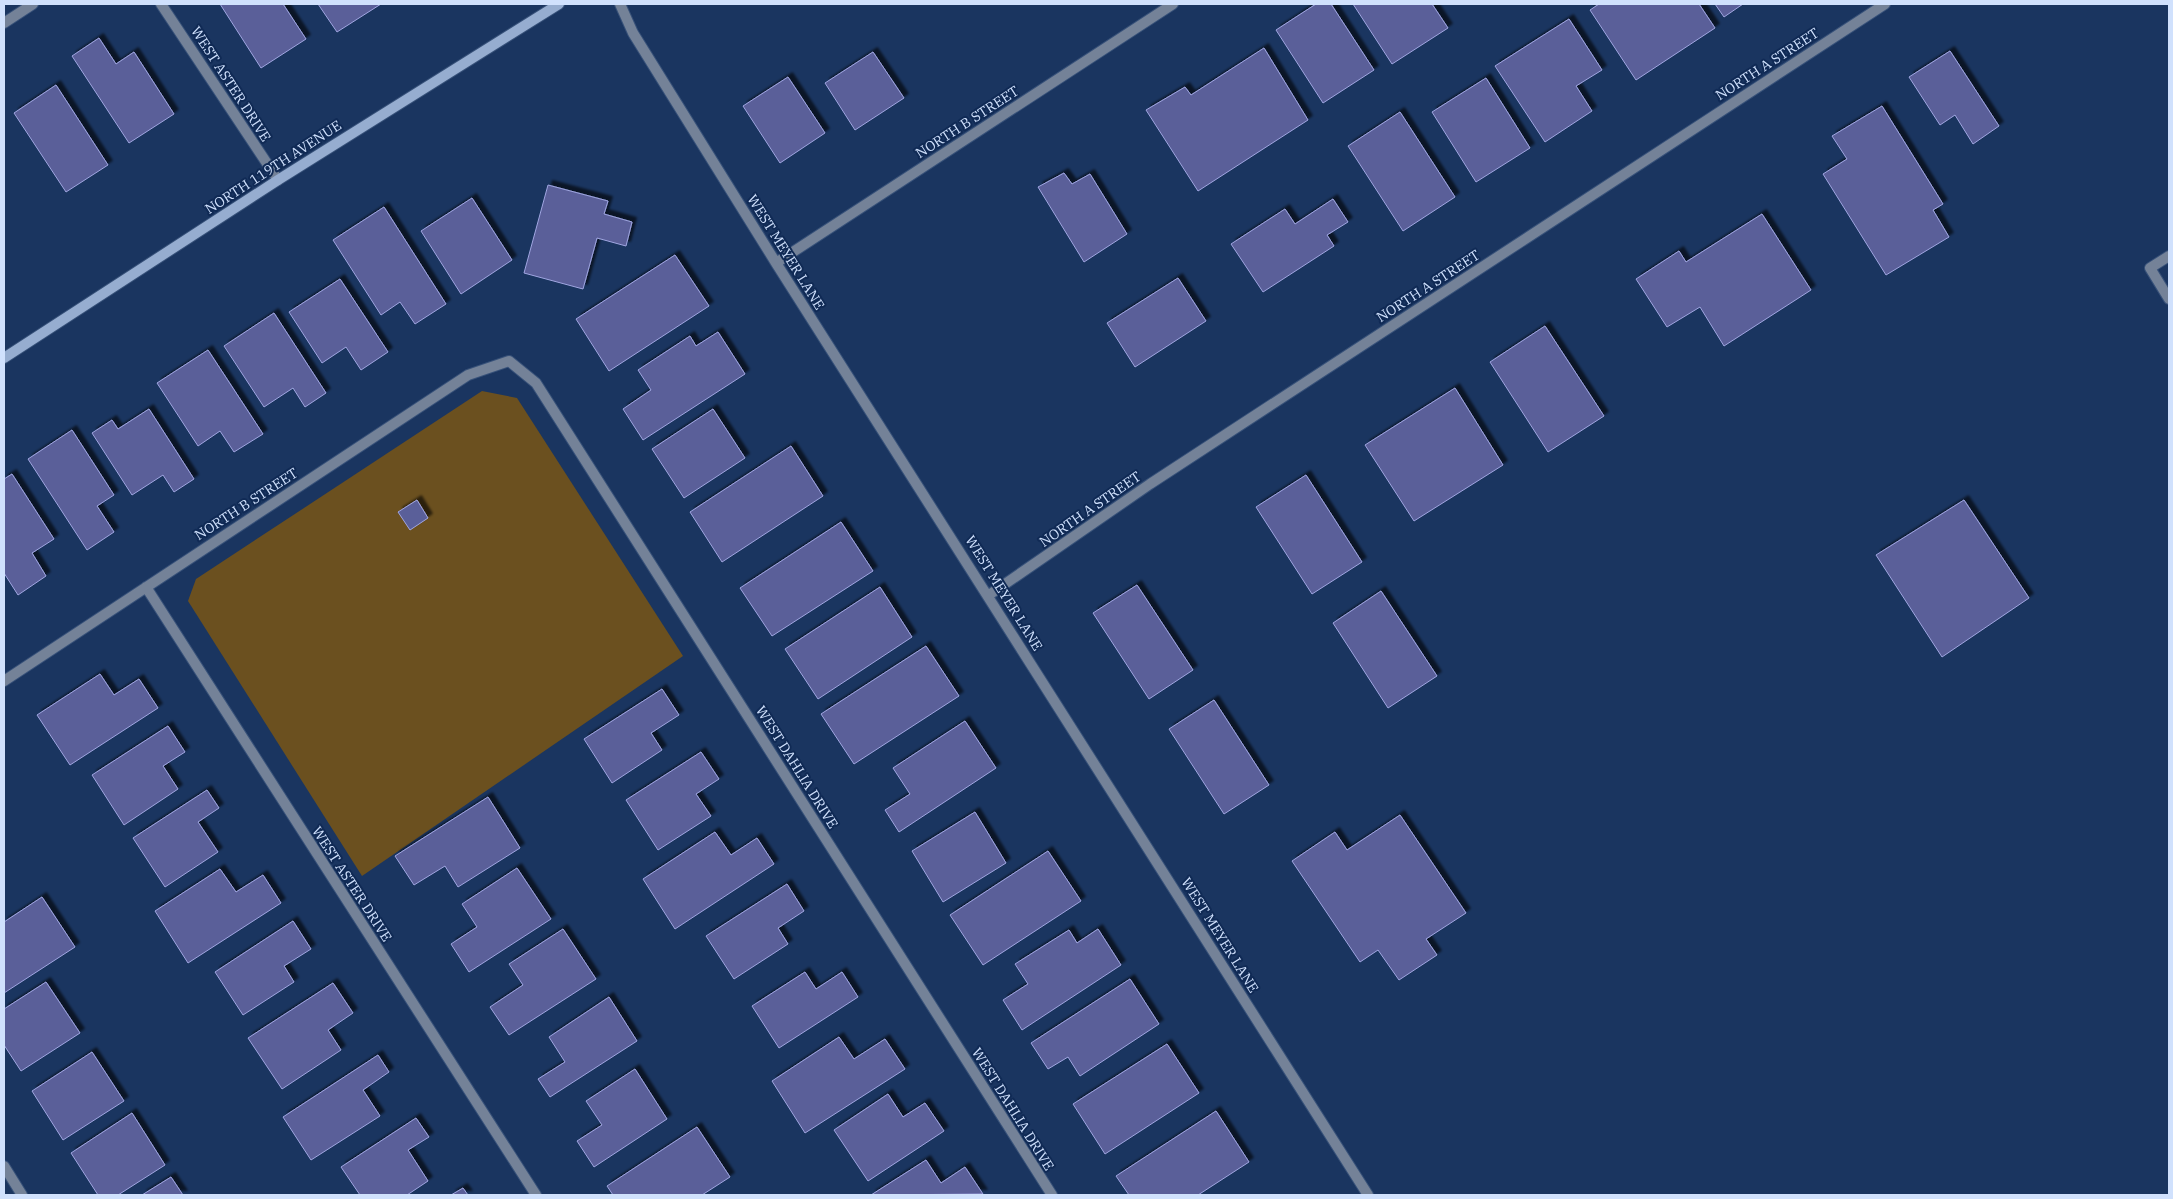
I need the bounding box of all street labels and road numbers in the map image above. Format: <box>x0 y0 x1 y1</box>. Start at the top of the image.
street label: WEST ASTER DRIVE <box>187 23 275 145</box>
street label: NORTH A STREET <box>1712 24 1822 104</box>
street label: NORTH B STREET <box>912 82 1022 162</box>
street label: NORTH 119TH AVENUE <box>201 116 345 218</box>
street label: WEST MEYER LANE <box>743 191 829 313</box>
street label: NORTH A STREET <box>1373 246 1483 326</box>
street label: NORTH B STREET <box>191 464 301 544</box>
street label: NORTH A STREET <box>1036 467 1144 551</box>
street label: WEST MEYER LANE <box>961 532 1047 654</box>
street label: WEST DAHLIA DRIVE <box>752 702 842 832</box>
street label: WEST ASTER DRIVE <box>308 823 396 945</box>
street label: WEST MEYER LANE <box>1177 874 1263 996</box>
street label: WEST DAHLIA DRIVE <box>968 1044 1058 1174</box>

